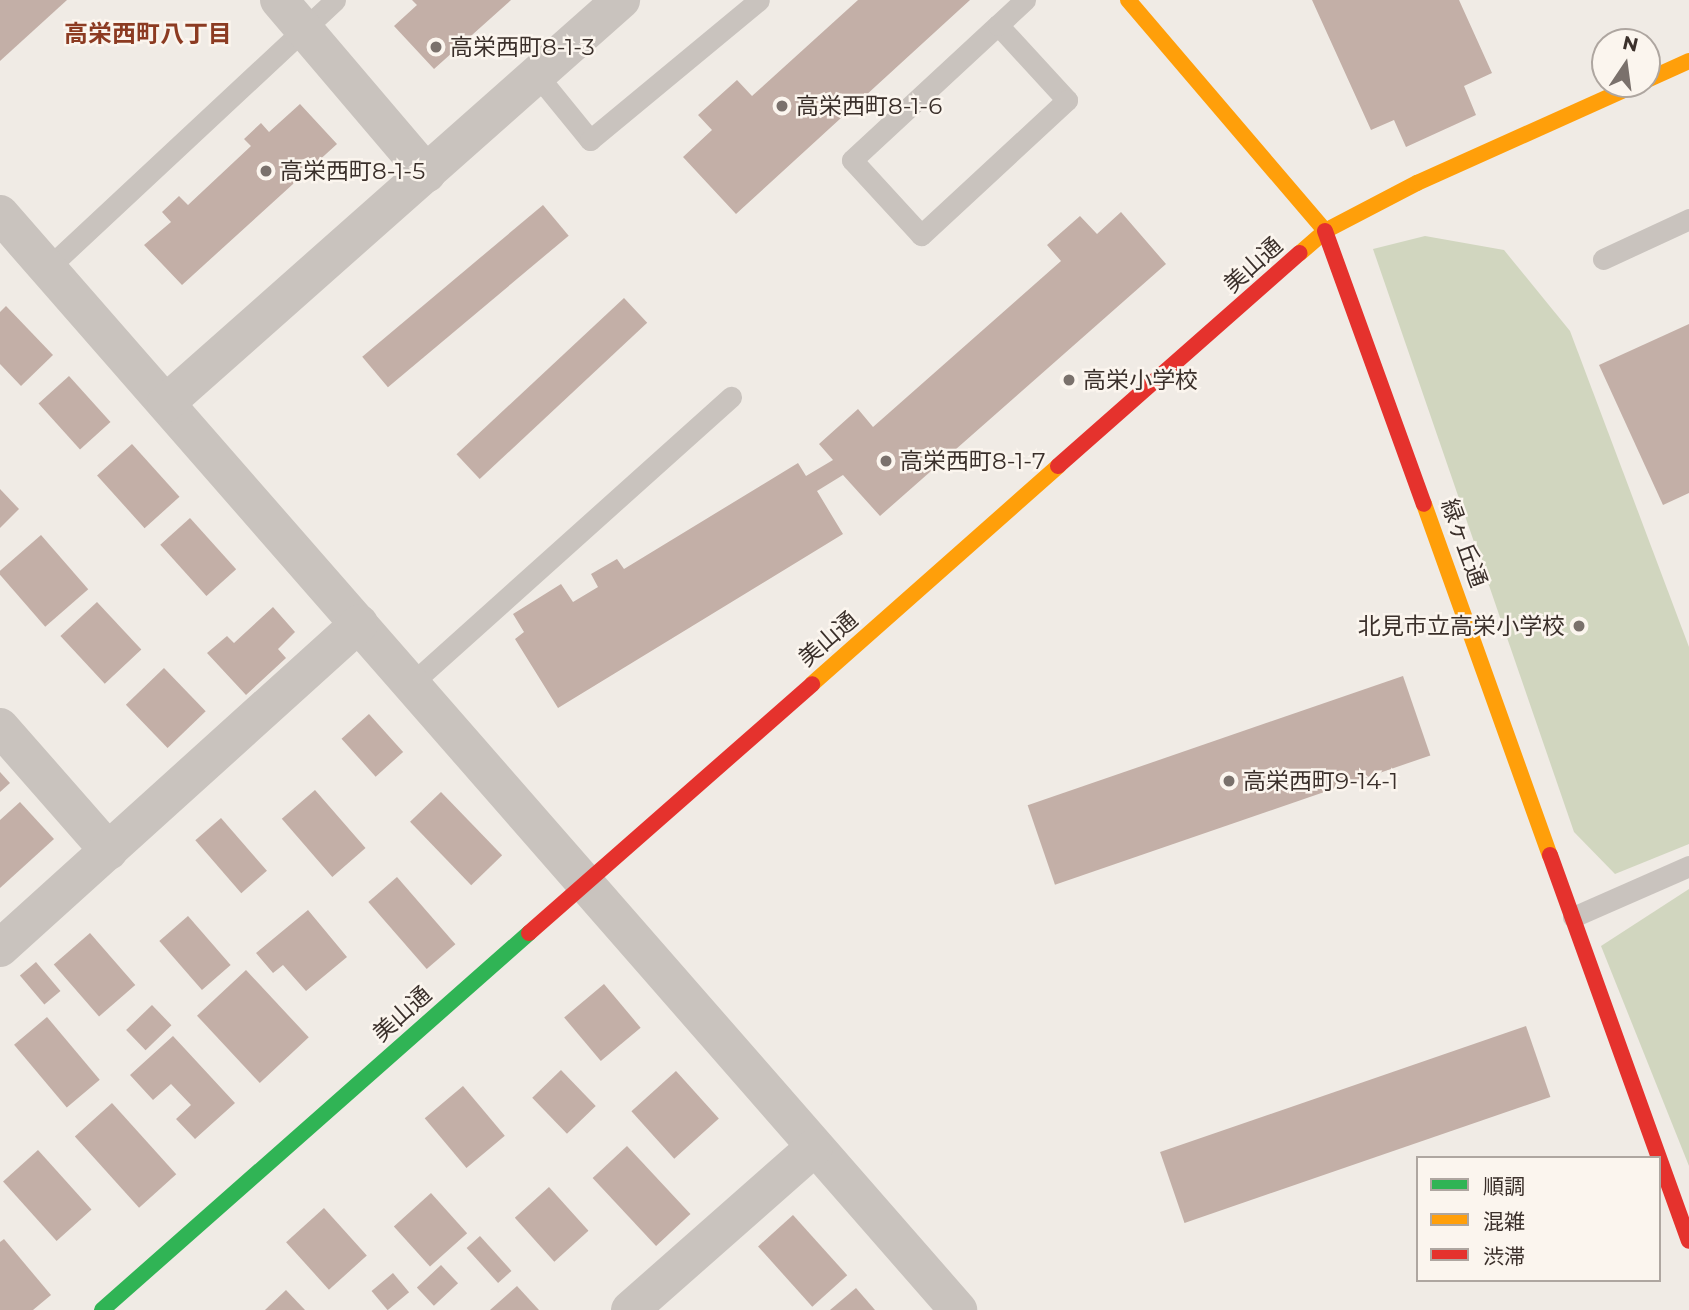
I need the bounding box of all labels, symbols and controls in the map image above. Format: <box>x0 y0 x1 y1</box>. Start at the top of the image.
district label: 高栄西町八丁目 <box>64 20 232 48</box>
north arrow <box>1591 28 1661 98</box>
text: N <box>1620 31 1640 57</box>
place label: 高栄西町8-1-3 <box>450 33 595 61</box>
marker: 高栄西町8-1-3 <box>428 39 444 55</box>
place label: 高栄西町8-1-6 <box>796 92 942 120</box>
marker: 高栄西町8-1-6 <box>774 98 790 114</box>
place label: 高栄西町8-1-5 <box>280 157 425 185</box>
marker: 高栄西町8-1-5 <box>258 163 274 179</box>
street label: 美山通 <box>1218 232 1288 298</box>
place label: 高栄小学校 <box>1083 366 1198 394</box>
marker: 高栄小学校 <box>1061 372 1077 388</box>
place label: 高栄西町8-1-7 <box>900 447 1045 475</box>
marker: 高栄西町8-1-7 <box>878 453 894 469</box>
street label: 緑ヶ丘通 <box>1435 495 1493 591</box>
street label: 美山通 <box>793 606 863 672</box>
place label: 北見市立高栄小学校 <box>1358 612 1565 640</box>
marker: 北見市立高栄小学校 <box>1571 618 1587 634</box>
place label: 高栄西町9-14-1 <box>1243 767 1398 795</box>
marker: 高栄西町9-14-1 <box>1221 773 1237 789</box>
street label: 美山通 <box>367 981 437 1047</box>
legend <box>1416 1156 1661 1282</box>
text: 順調 <box>1483 1174 1525 1199</box>
text: 混雑 <box>1483 1209 1525 1234</box>
text: 渋滞 <box>1483 1244 1525 1269</box>

